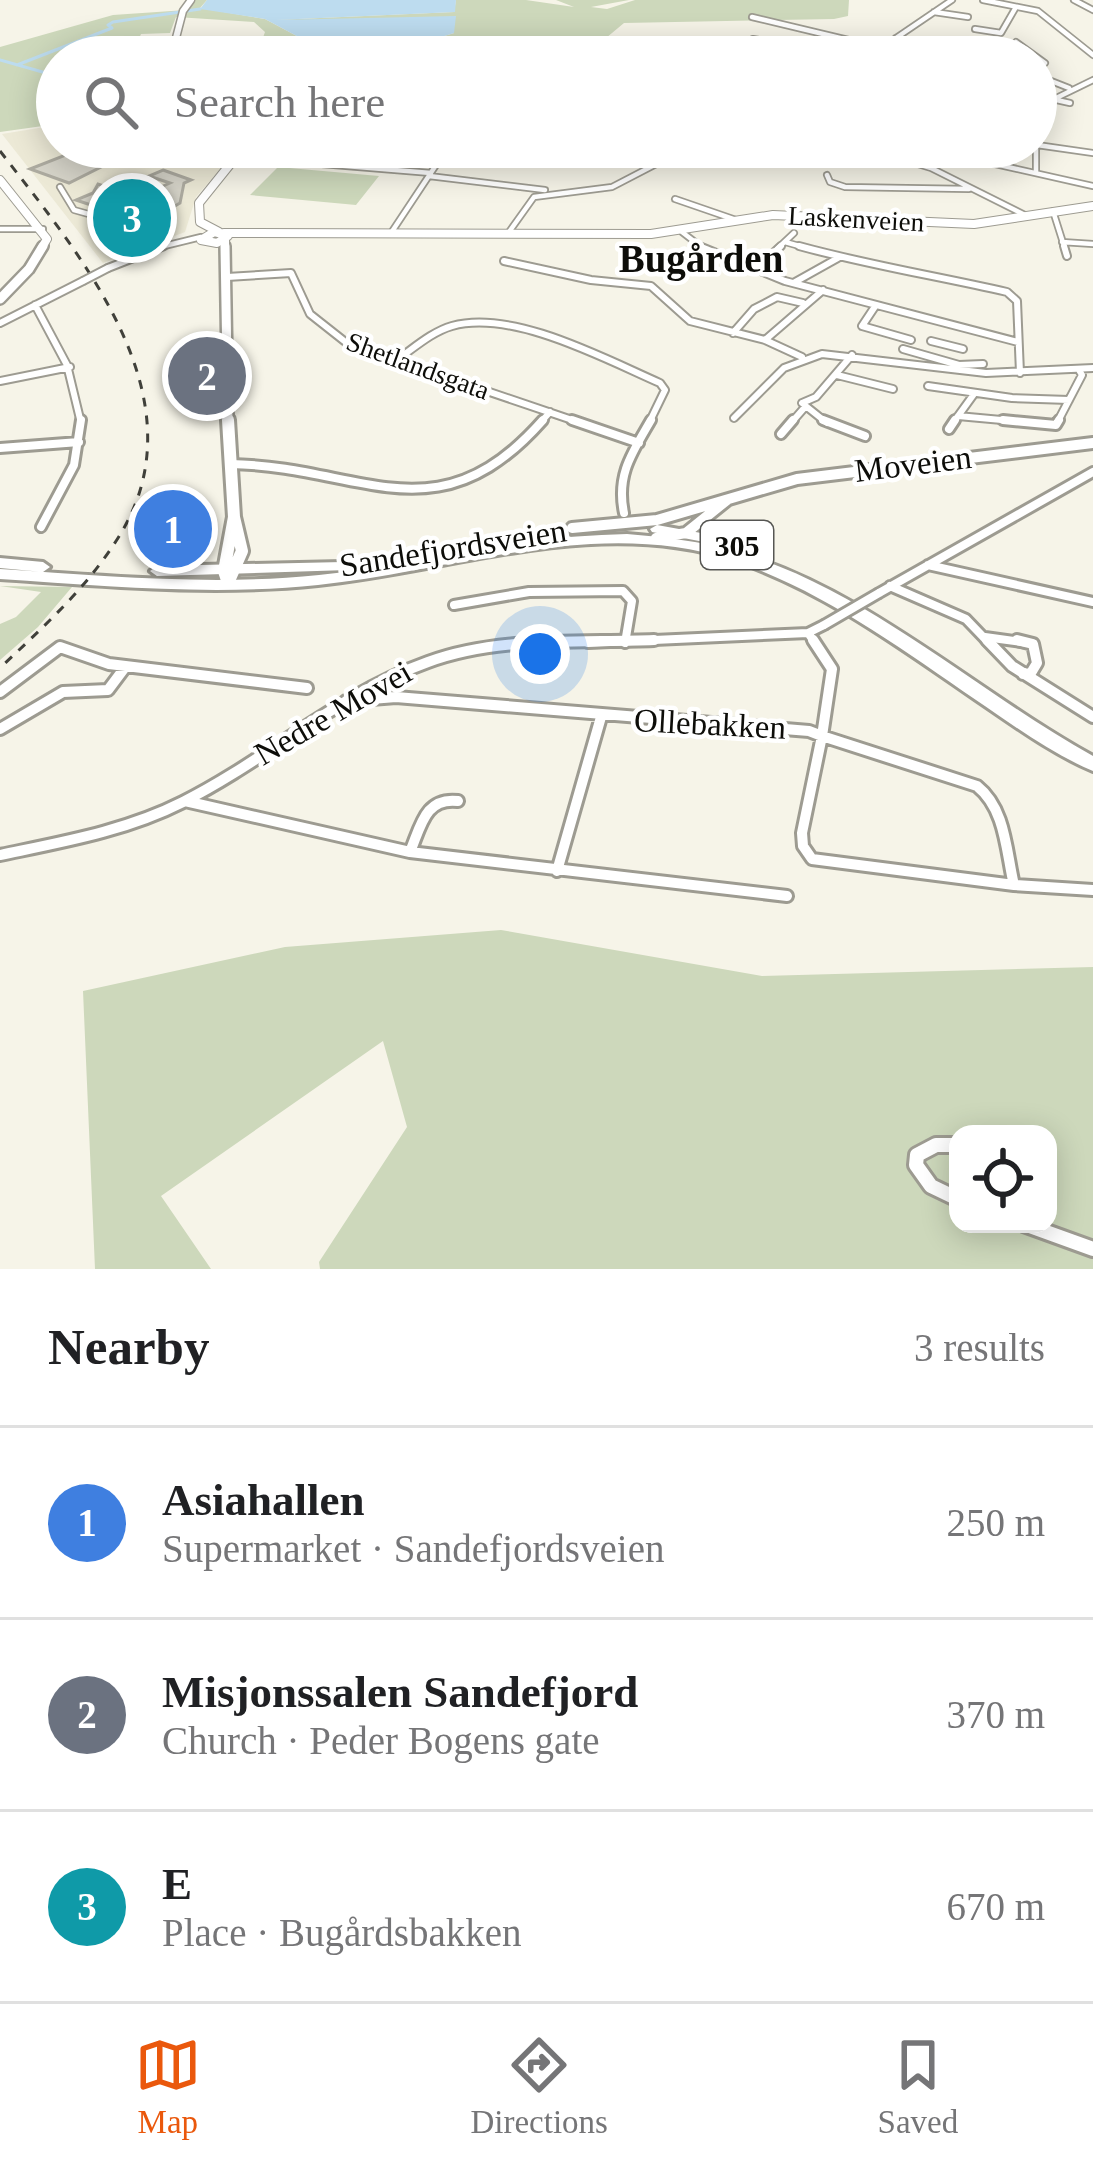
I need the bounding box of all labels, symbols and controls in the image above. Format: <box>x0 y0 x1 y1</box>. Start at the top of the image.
search box <box>36 36 1057 168</box>
icon: search <box>78 69 144 135</box>
text: Search here <box>174 77 385 127</box>
pin: 3 <box>93 173 171 263</box>
street label: Laskenveien <box>787 200 925 238</box>
district label: Bugården <box>619 237 784 281</box>
street label: Shetlandsgata <box>342 326 494 406</box>
pin: 2 <box>168 331 246 421</box>
street label: Moveien <box>853 439 973 489</box>
pin: 1 <box>134 484 212 574</box>
street label: Sandefjordsveien <box>337 512 569 584</box>
road number: 305 <box>701 521 773 569</box>
your location <box>510 624 570 684</box>
street label: Nedre Movei <box>248 654 418 772</box>
street label: Ollebakken <box>633 702 787 746</box>
map controls <box>949 1125 1057 1233</box>
button: locate <box>949 1125 1057 1233</box>
text: Nearby <box>48 1319 209 1375</box>
text: 3 results <box>914 1326 1045 1369</box>
text: Asiahallen <box>162 1475 365 1525</box>
text: 1 <box>77 1501 97 1544</box>
text: 250 m <box>946 1501 1045 1544</box>
text: Supermarket · Sandefjordsveien <box>162 1527 665 1570</box>
text: Misjonssalen Sandefjord <box>162 1667 638 1717</box>
text: 2 <box>77 1693 97 1736</box>
text: 370 m <box>946 1693 1045 1736</box>
text: Church · Peder Bogens gate <box>162 1719 600 1762</box>
text: E <box>162 1859 192 1909</box>
text: 3 <box>77 1885 97 1928</box>
text: 670 m <box>946 1885 1045 1928</box>
text: Place · Bugårdsbakken <box>162 1911 522 1954</box>
tab: Map <box>135 2032 201 2141</box>
tab: Directions <box>470 2032 608 2141</box>
tab: Saved <box>878 2032 958 2141</box>

